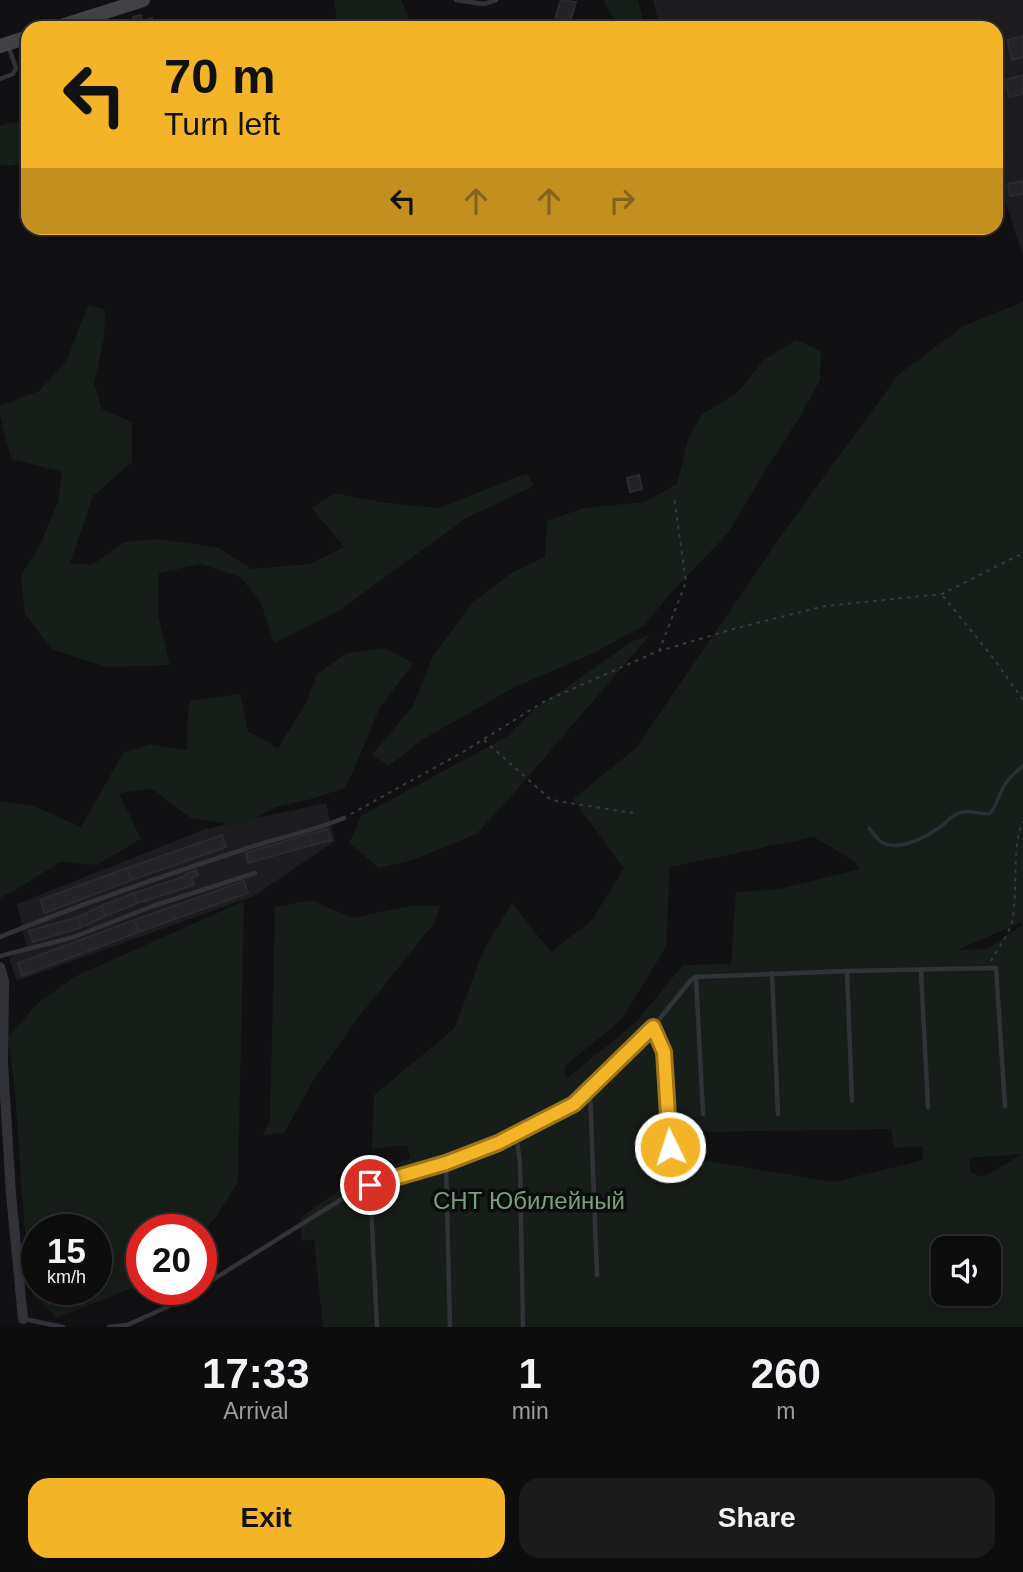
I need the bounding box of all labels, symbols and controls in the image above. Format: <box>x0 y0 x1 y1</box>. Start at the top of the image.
icon: left <box>49 49 140 140</box>
text: 70 m <box>164 49 276 103</box>
text: Turn left <box>164 106 280 142</box>
icon: left <box>384 182 422 220</box>
icon: ahead <box>457 182 495 220</box>
icon: ahead <box>530 182 568 220</box>
icon: right <box>603 182 641 220</box>
position arrow <box>633 1110 707 1184</box>
pin <box>340 1155 400 1215</box>
icon: arrive <box>351 1166 389 1204</box>
park label: СНТ Юбилейный <box>433 1187 625 1214</box>
speed limit sign: 20 <box>126 1214 217 1305</box>
text: 15 <box>47 1231 86 1270</box>
map controls <box>931 1236 1001 1306</box>
button: sound <box>931 1236 1001 1306</box>
text: km/h <box>47 1267 86 1287</box>
text: 17:33 <box>202 1350 310 1397</box>
text: 1 <box>518 1350 542 1397</box>
text: 260 <box>751 1350 821 1397</box>
text: Arrival <box>223 1398 288 1424</box>
text: min <box>512 1398 549 1424</box>
text: m <box>776 1398 795 1424</box>
button: Exit <box>28 1478 505 1558</box>
button: Share <box>519 1478 995 1558</box>

